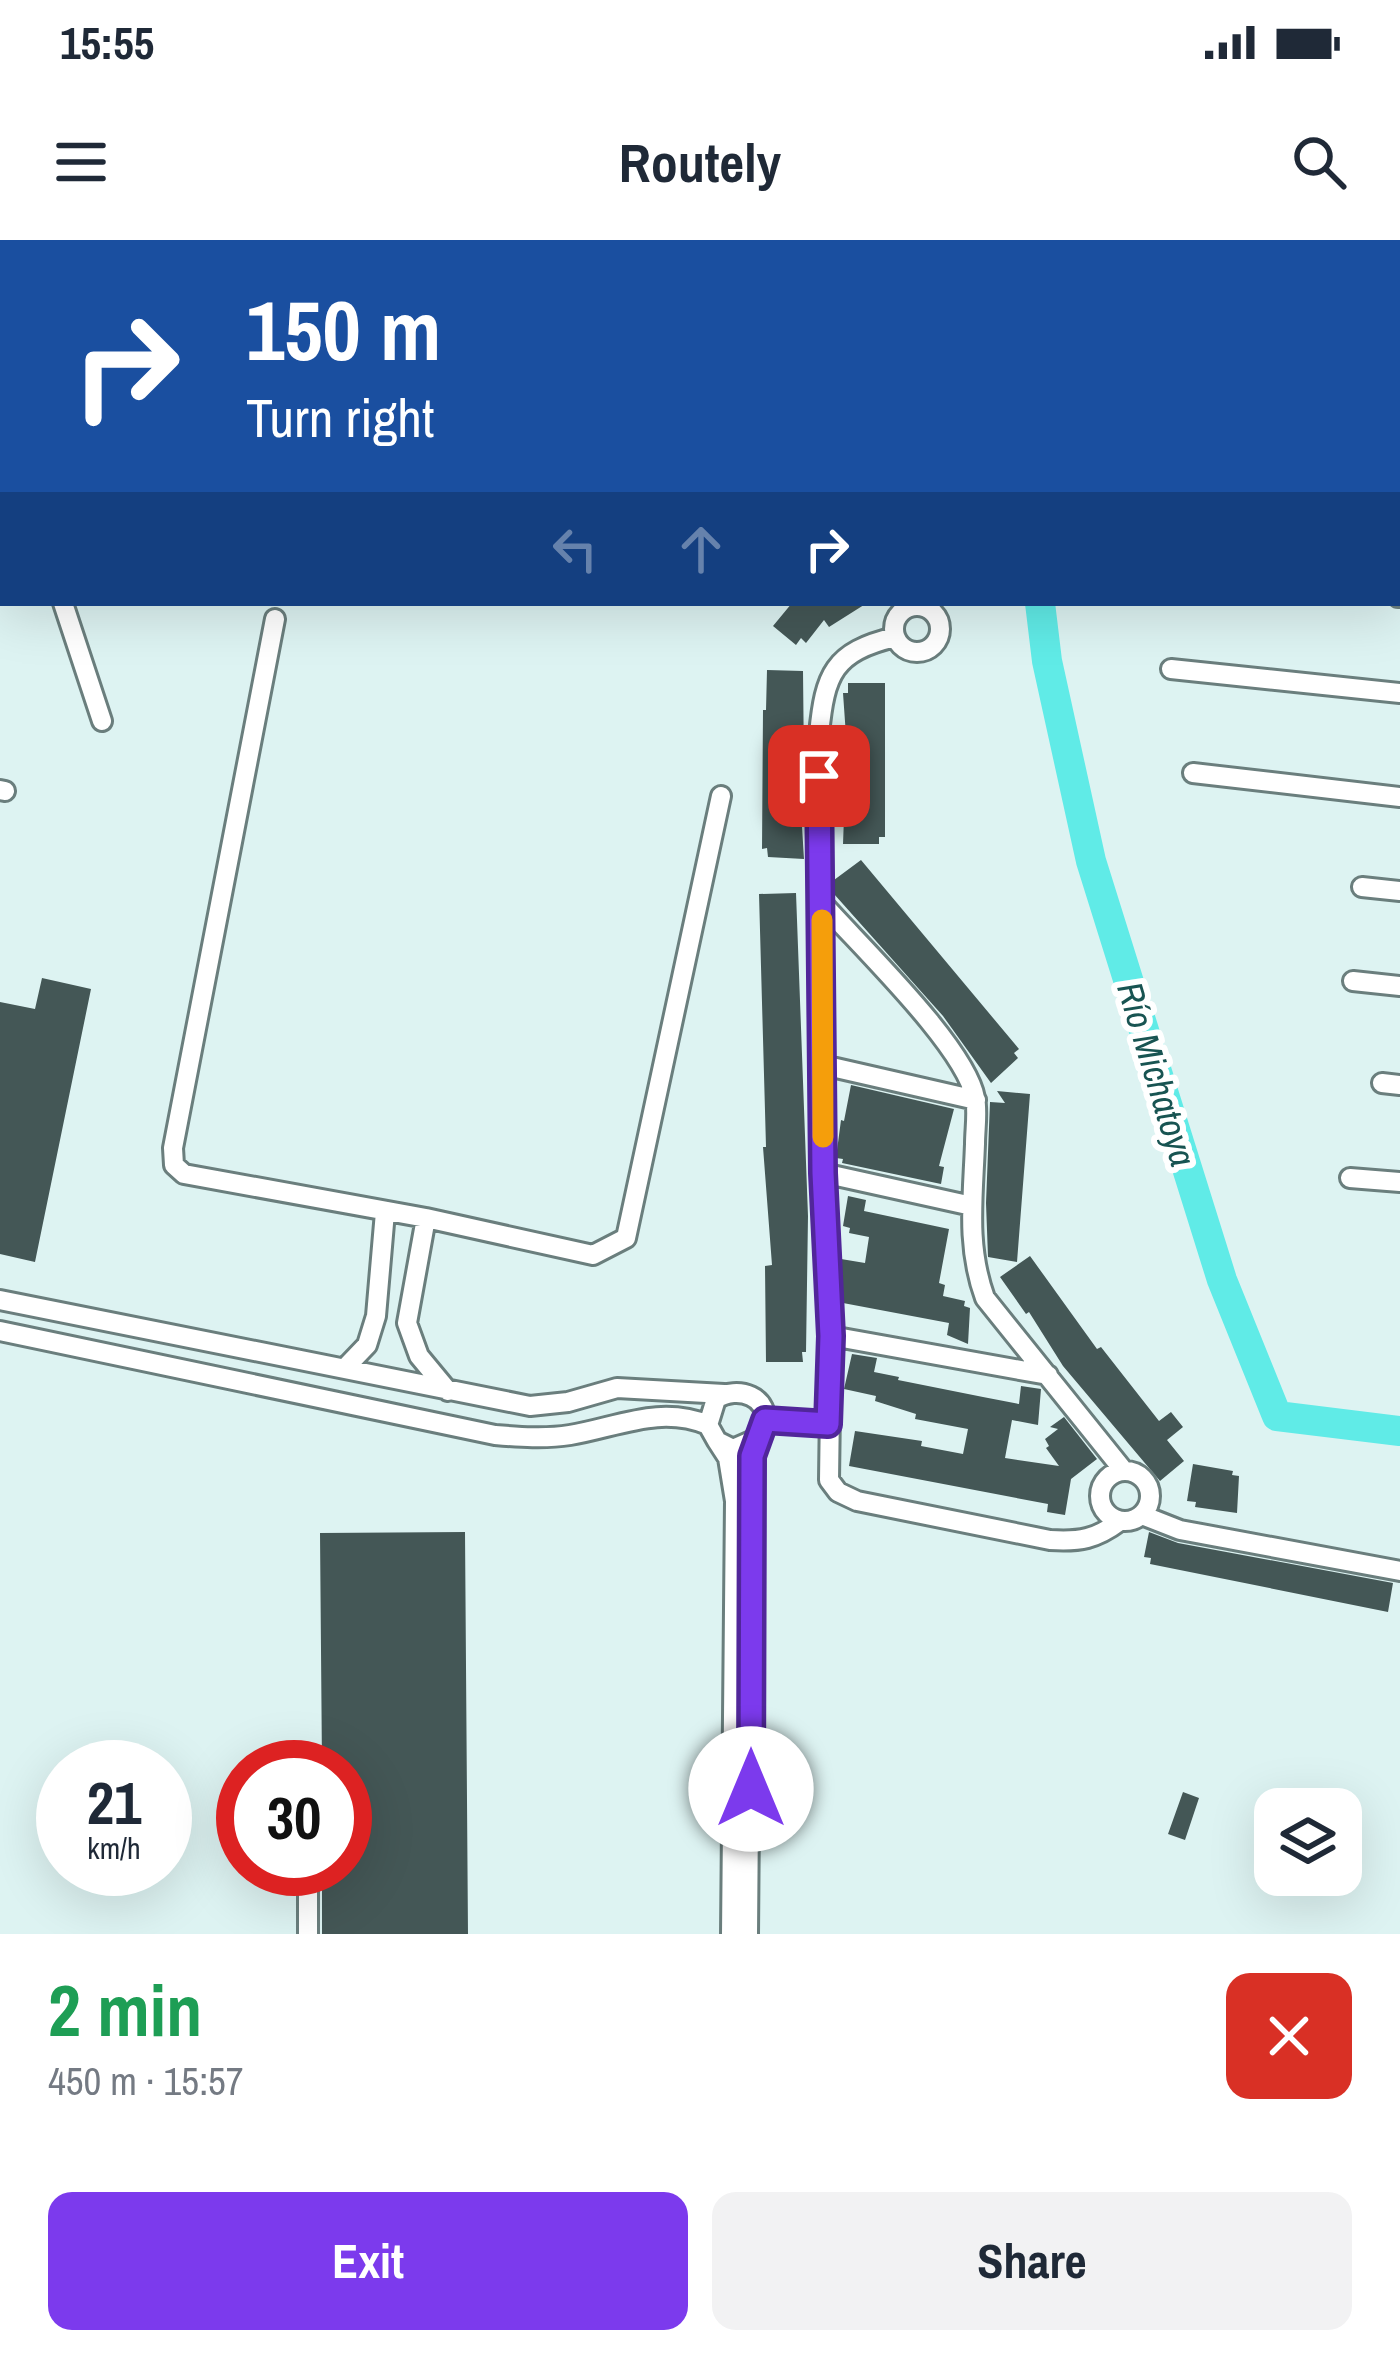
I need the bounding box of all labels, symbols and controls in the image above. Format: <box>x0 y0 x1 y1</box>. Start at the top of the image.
text: 15:55 <box>60 12 154 73</box>
text: Routely <box>619 126 781 199</box>
icon: menu <box>48 129 114 195</box>
icon: search <box>1286 129 1352 195</box>
text: 150 m <box>246 273 441 386</box>
icon: right <box>48 288 204 444</box>
text: Turn right <box>246 381 434 454</box>
icon: left <box>542 516 608 582</box>
icon: ahead <box>668 516 734 582</box>
icon: right <box>794 516 860 582</box>
pin <box>768 725 870 827</box>
icon: arrive <box>786 743 852 809</box>
water label: Río Michatoya <box>1106 976 1208 1172</box>
position arrow <box>688 1726 814 1852</box>
speed limit sign: 30 <box>216 1740 372 1896</box>
text: 21 <box>87 1762 141 1843</box>
map controls <box>1254 1788 1362 1896</box>
button: layers <box>1254 1788 1362 1896</box>
text: km/h <box>87 1828 141 1868</box>
text: 2 min <box>48 1961 202 2058</box>
button: close <box>1226 1973 1352 2099</box>
text: 450 m · 15:57 <box>48 2055 244 2107</box>
button: Exit <box>48 2192 688 2330</box>
button: Share <box>712 2192 1352 2330</box>

